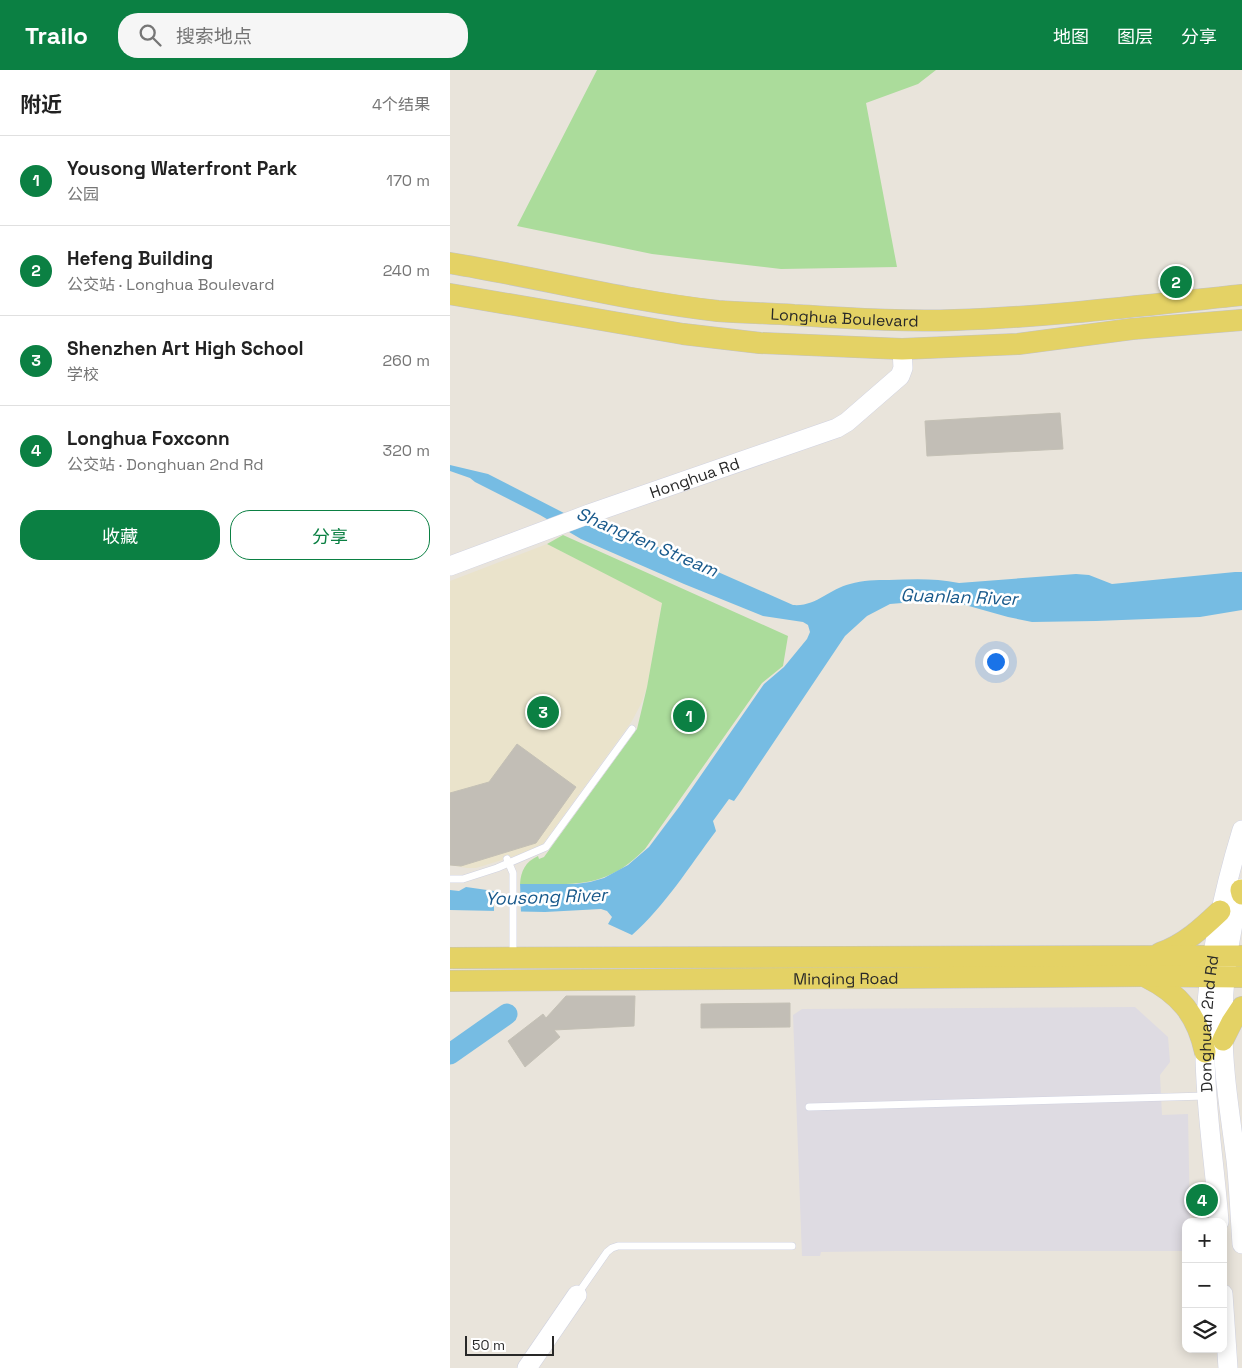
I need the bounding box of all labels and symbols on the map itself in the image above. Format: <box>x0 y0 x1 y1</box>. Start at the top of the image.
pin: 2 <box>1160 263 1192 301</box>
street label: Longhua Boulevard <box>770 304 919 332</box>
street label: Honghua Rd <box>647 453 742 503</box>
water label: Shangfen Stream <box>573 501 722 582</box>
water label: Guanlan River <box>900 583 1020 610</box>
your location <box>983 649 1009 675</box>
pin: 3 <box>527 693 559 731</box>
pin: 1 <box>673 697 705 735</box>
water label: Yousong River <box>485 883 610 910</box>
street label: Donghuan 2nd Rd <box>1195 954 1223 1093</box>
street label: Minqing Road <box>793 968 899 990</box>
pin: 4 <box>1186 1181 1218 1219</box>
scale bar <box>465 1333 554 1356</box>

